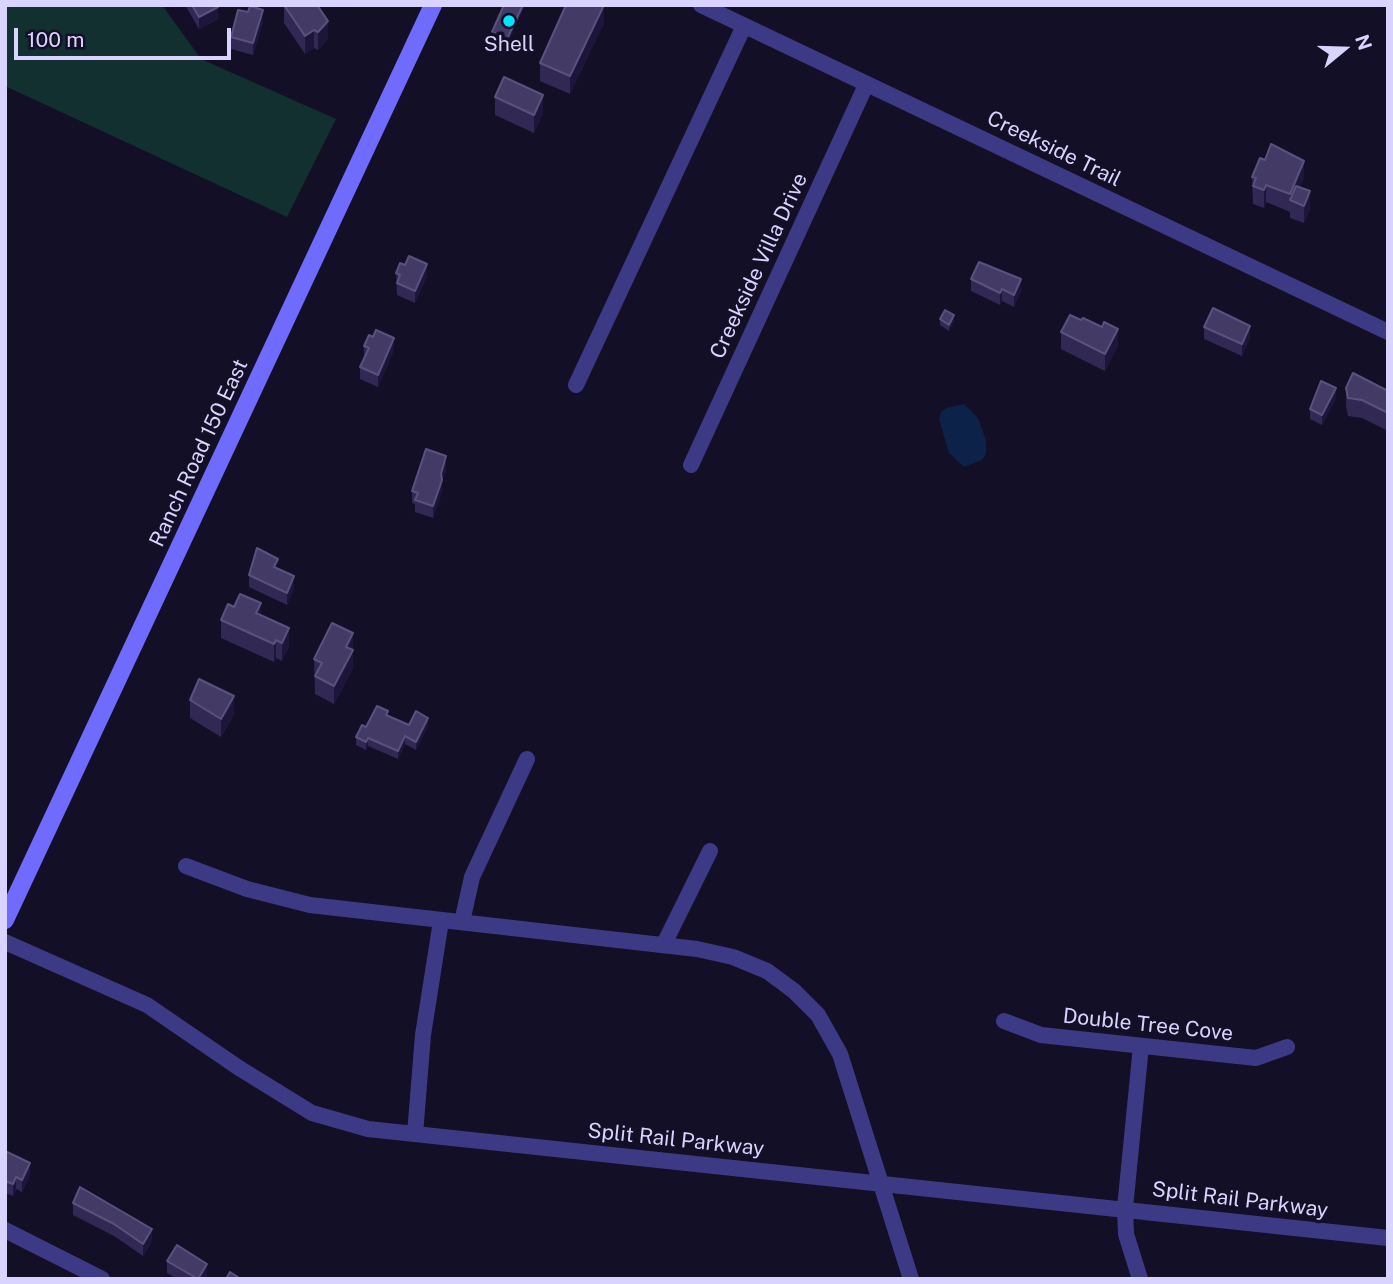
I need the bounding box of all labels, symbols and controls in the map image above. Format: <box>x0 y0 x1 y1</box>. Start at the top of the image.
marker: Shell <box>501 13 517 29</box>
scale bar <box>18 14 234 58</box>
north arrow <box>1309 14 1379 84</box>
text: 100 m <box>27 27 84 52</box>
place label: Shell <box>484 32 534 58</box>
text: N <box>1351 32 1377 53</box>
street label: Creekside Trail <box>983 106 1125 192</box>
street label: Creekside Villa Drive <box>705 169 813 363</box>
street label: Ranch Road 150 East <box>144 355 254 551</box>
street label: Double Tree Cove <box>1062 1004 1234 1046</box>
street label: Split Rail Parkway <box>586 1118 766 1162</box>
street label: Split Rail Parkway <box>1150 1177 1330 1223</box>

